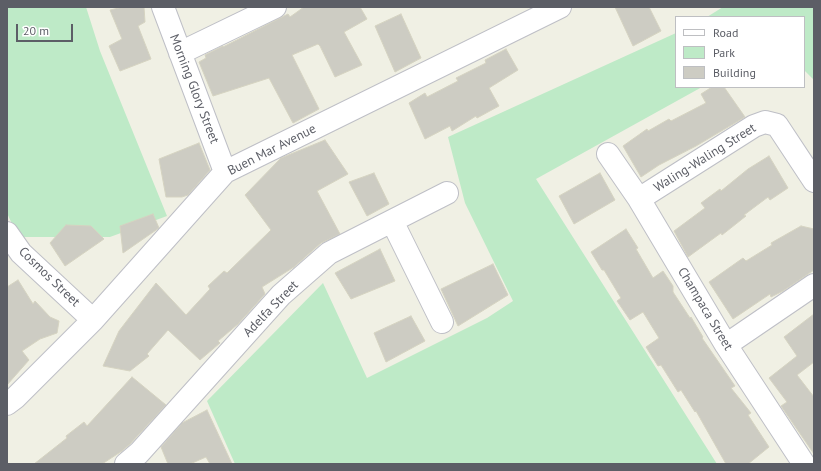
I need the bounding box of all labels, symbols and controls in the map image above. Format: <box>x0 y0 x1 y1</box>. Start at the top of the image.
scale bar <box>18 16 75 42</box>
legend <box>675 16 805 88</box>
text: 20 m <box>23 23 49 38</box>
text: Road <box>713 25 738 40</box>
street label: Morning Glory Street <box>166 32 222 146</box>
text: Park <box>713 45 735 60</box>
text: Building <box>713 65 756 80</box>
street label: Waling-Waling Street <box>651 120 759 196</box>
street label: Buen Mar Avenue <box>225 121 319 179</box>
street label: Cosmos Street <box>15 244 83 310</box>
street label: Champaca Street <box>674 265 736 353</box>
street label: Adelfa Street <box>240 278 302 340</box>

